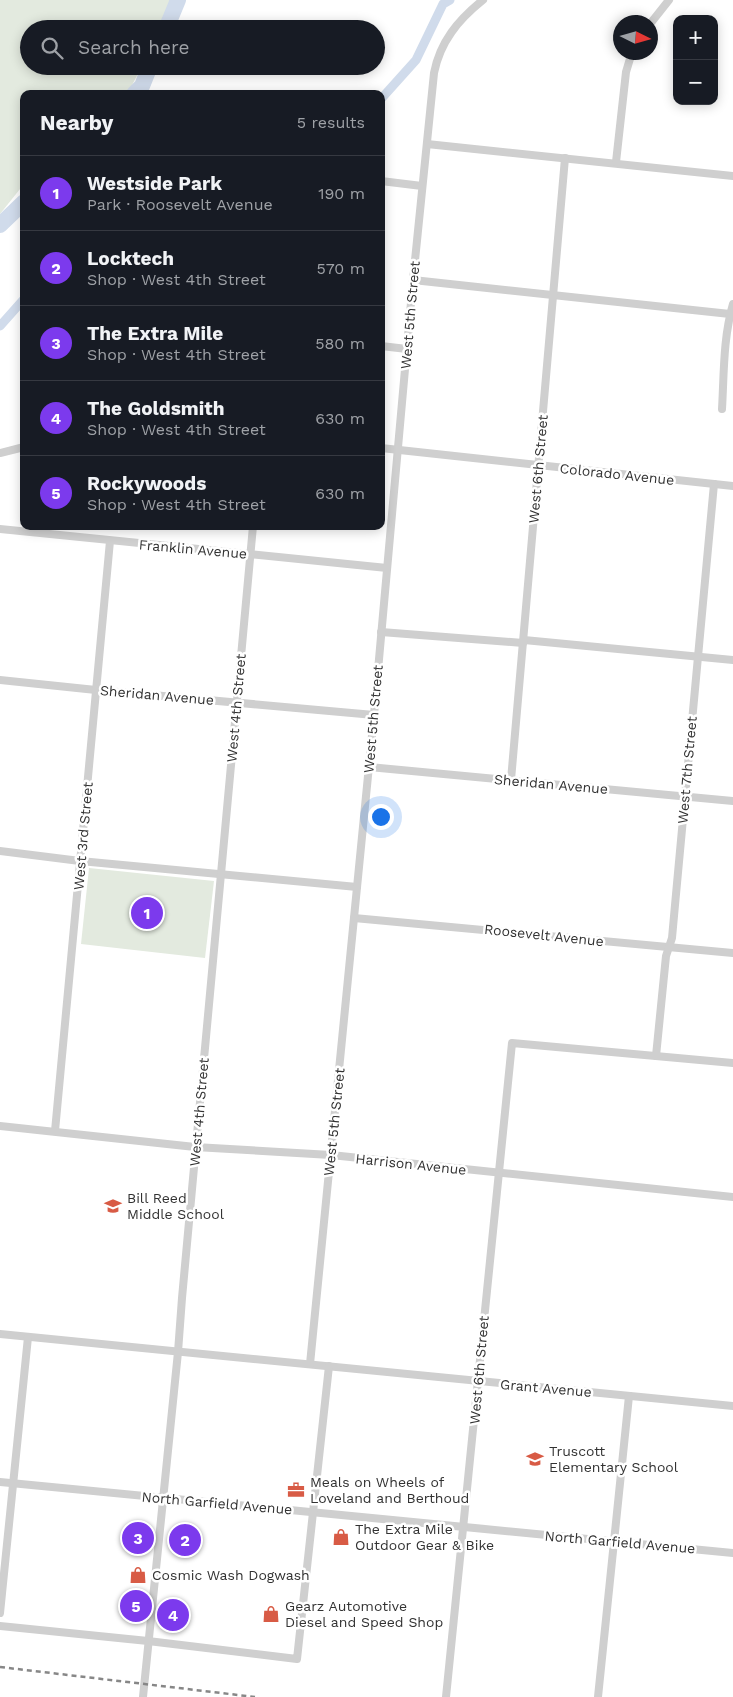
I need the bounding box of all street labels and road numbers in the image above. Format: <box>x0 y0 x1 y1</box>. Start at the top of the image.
street label: West 5th Street <box>397 260 423 370</box>
street label: West 6th Street <box>525 414 551 524</box>
street label: Colorado Avenue <box>559 460 675 488</box>
street label: Franklin Avenue <box>138 536 248 562</box>
street label: West 4th Street <box>223 653 249 763</box>
street label: West 5th Street <box>360 664 386 774</box>
street label: Sheridan Avenue <box>99 682 215 708</box>
street label: West 7th Street <box>674 715 700 824</box>
street label: Sheridan Avenue <box>493 771 609 797</box>
street label: West 3rd Street <box>70 781 96 891</box>
street label: Roosevelt Avenue <box>483 921 605 949</box>
street label: West 4th Street <box>186 1057 212 1167</box>
street label: West 5th Street <box>320 1067 348 1177</box>
street label: Harrison Avenue <box>355 1150 467 1178</box>
street label: West 6th Street <box>466 1315 492 1425</box>
street label: Grant Avenue <box>500 1376 592 1400</box>
street label: North Garfield Avenue <box>141 1488 293 1518</box>
street label: North Garfield Avenue <box>544 1527 696 1557</box>

